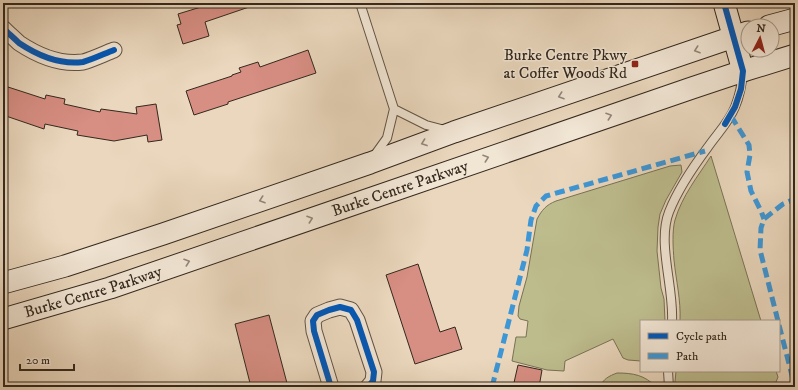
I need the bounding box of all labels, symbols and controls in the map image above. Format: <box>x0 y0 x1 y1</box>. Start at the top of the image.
north arrow <box>740 18 780 58</box>
text: N <box>756 22 766 36</box>
place label: Burke Centre Pkwy at Coffer Woods Rd <box>503 45 627 83</box>
one-way arrow <box>693 45 700 53</box>
marker: Burke Centre Pkwy at Coffer Woods Rd <box>630 59 640 69</box>
one-way arrow <box>557 91 564 100</box>
one-way arrow <box>605 113 612 121</box>
one-way arrow <box>421 139 428 147</box>
one-way arrow <box>482 155 489 163</box>
street label: Burke Centre Parkway <box>329 156 471 221</box>
one-way arrow <box>259 195 266 204</box>
one-way arrow <box>306 215 313 224</box>
one-way arrow <box>184 258 191 266</box>
street label: Burke Centre Parkway <box>22 261 165 322</box>
legend <box>640 320 780 372</box>
text: Cycle path <box>676 329 728 344</box>
scale bar <box>20 346 74 372</box>
text: Path <box>676 349 699 364</box>
text: 20 m <box>26 353 50 368</box>

